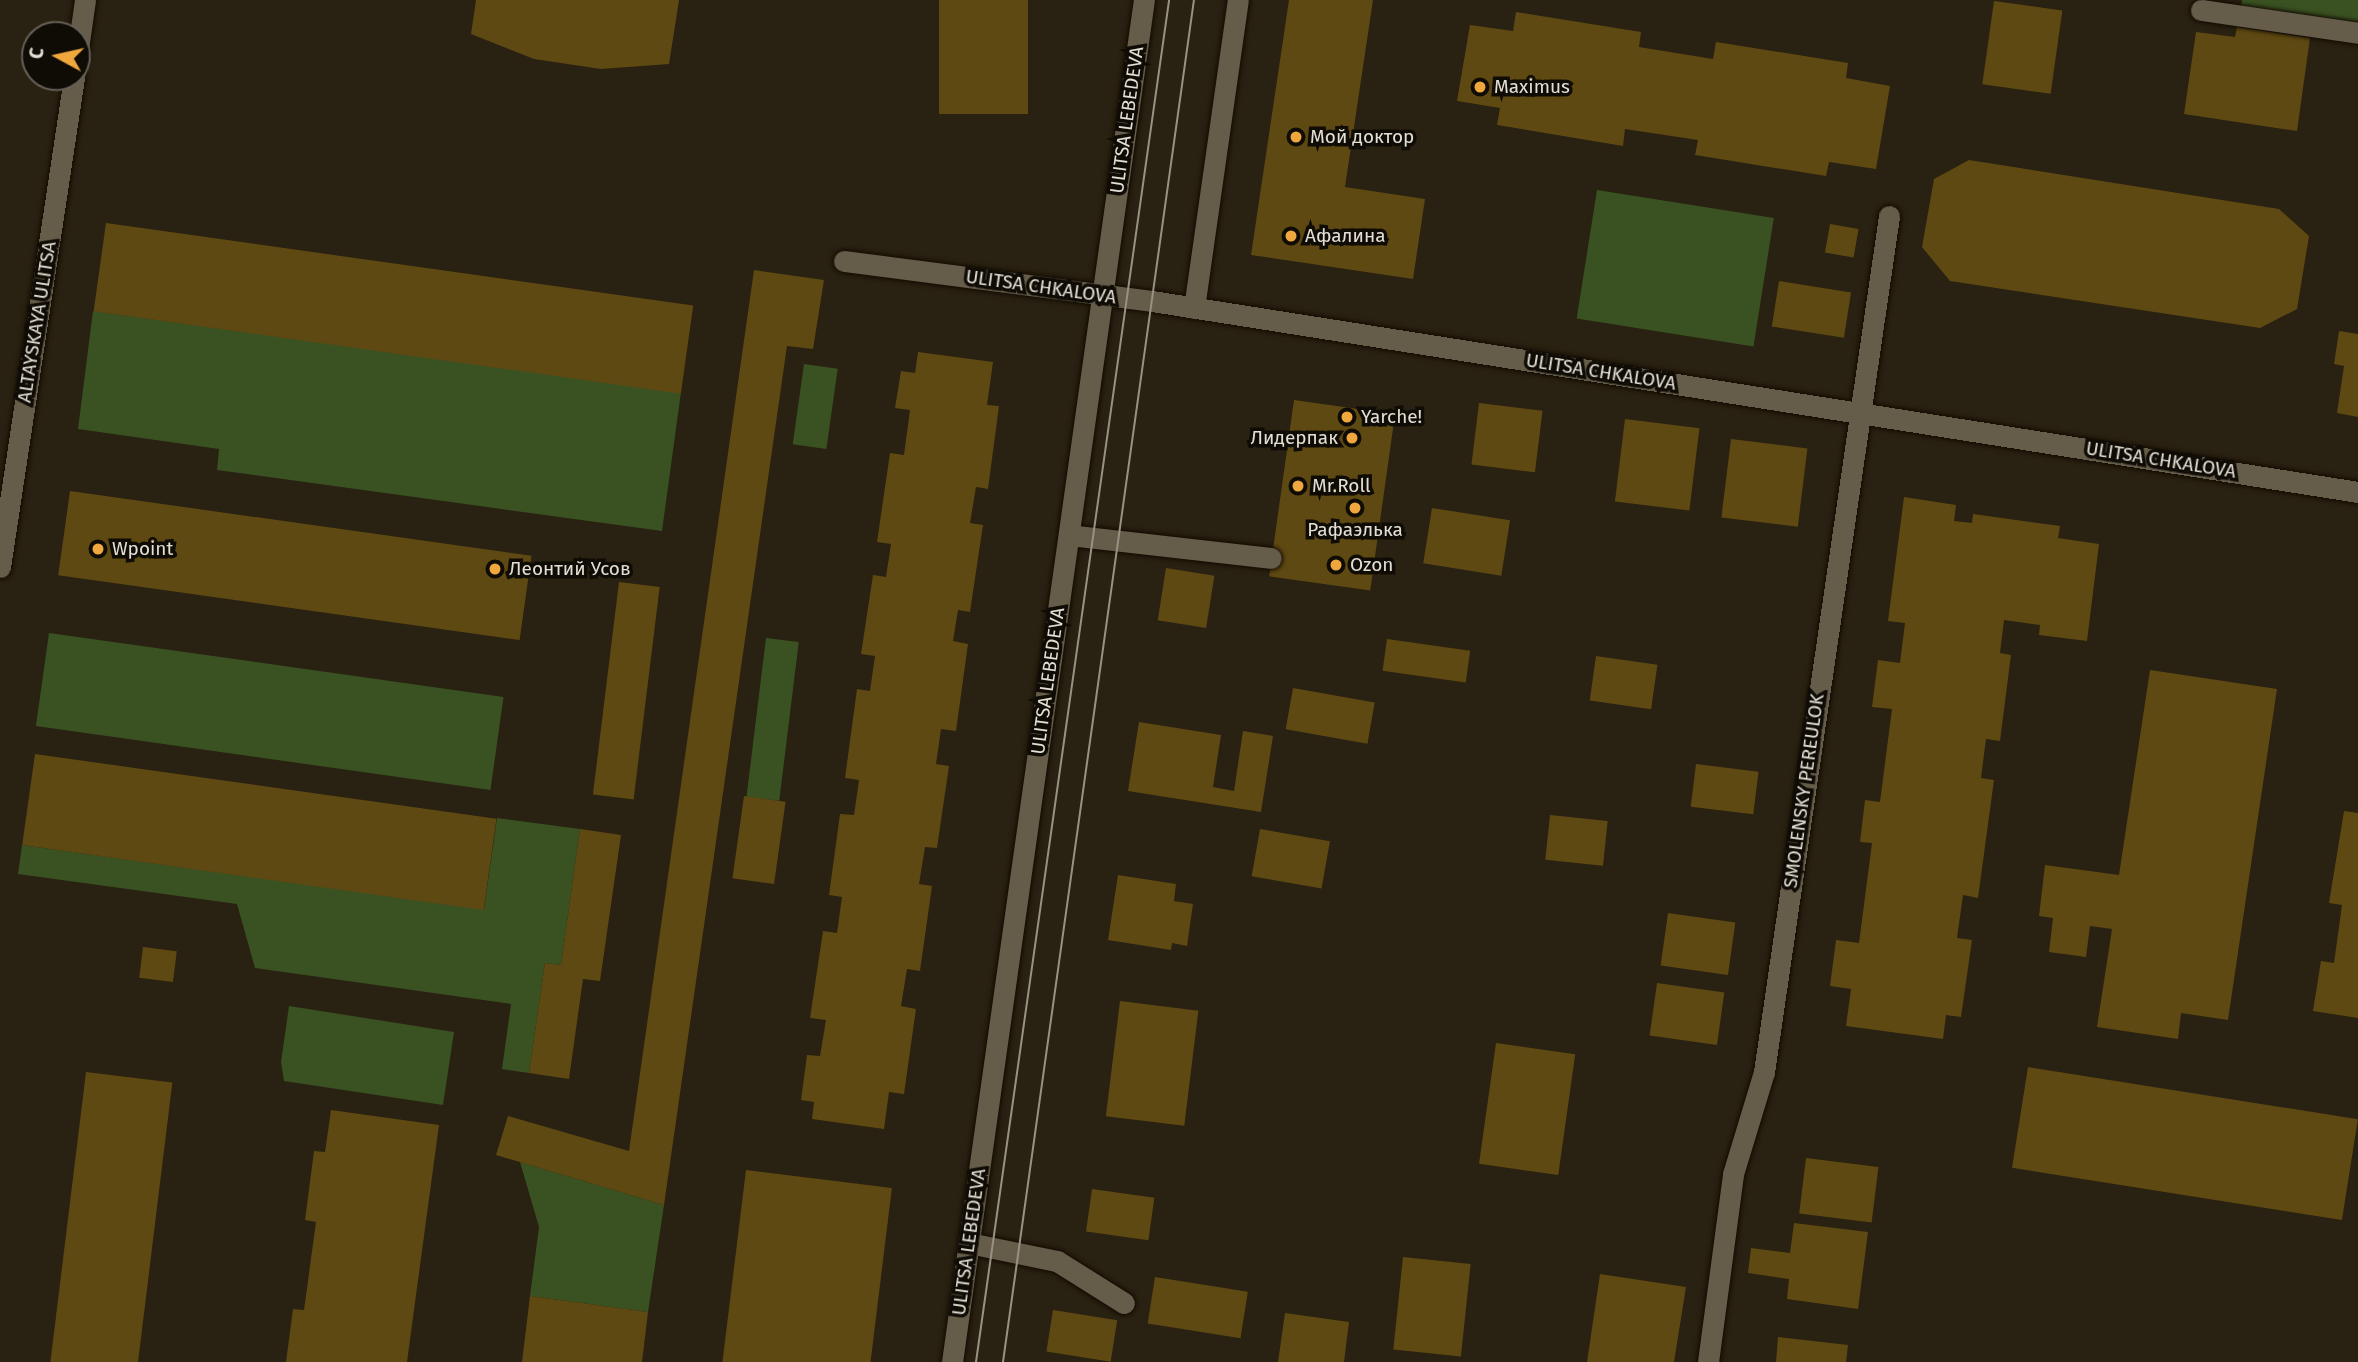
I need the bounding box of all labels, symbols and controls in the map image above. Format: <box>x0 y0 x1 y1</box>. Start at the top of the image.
north arrow <box>21 21 91 91</box>
street label: ULITSA LEBEDEVA <box>1105 45 1149 195</box>
text: С <box>25 46 49 60</box>
place label: Maximus <box>1494 76 1570 98</box>
marker: Maximus <box>1472 79 1488 95</box>
place label: Мой доктор <box>1310 126 1414 148</box>
marker: Мой доктор <box>1288 129 1304 145</box>
place label: Афалина <box>1305 225 1385 247</box>
marker: Афалина <box>1283 228 1299 244</box>
street label: ALTAYSKAYA ULITSA <box>13 240 61 404</box>
street label: ULITSA CHKALOVA <box>964 265 1118 309</box>
street label: ULITSA CHKALOVA <box>1524 349 1678 395</box>
place label: Yarche! <box>1361 406 1422 428</box>
marker: Yarche! <box>1339 409 1355 425</box>
place label: Лидерпак <box>1250 427 1338 449</box>
marker: Лидерпак <box>1344 430 1360 446</box>
street label: ULITSA CHKALOVA <box>2084 437 2238 483</box>
place label: Mr.Roll <box>1312 475 1371 497</box>
marker: Mr.Roll <box>1290 478 1306 494</box>
marker: Рафаэлька <box>1347 500 1363 516</box>
place label: Рафаэлька <box>1307 519 1403 541</box>
place label: Wpoint <box>112 538 173 560</box>
marker: Wpoint <box>90 541 106 557</box>
place label: Ozon <box>1350 554 1393 576</box>
marker: Ozon <box>1328 557 1344 573</box>
place label: Леонтий Усов <box>509 558 631 580</box>
marker: Леонтий Усов <box>487 561 503 577</box>
street label: ULITSA LEBEDEVA <box>1026 606 1070 756</box>
street label: SMOLENSKY PEREULOK <box>1779 692 1829 890</box>
street label: ULITSA LEBEDEVA <box>947 1167 991 1317</box>

